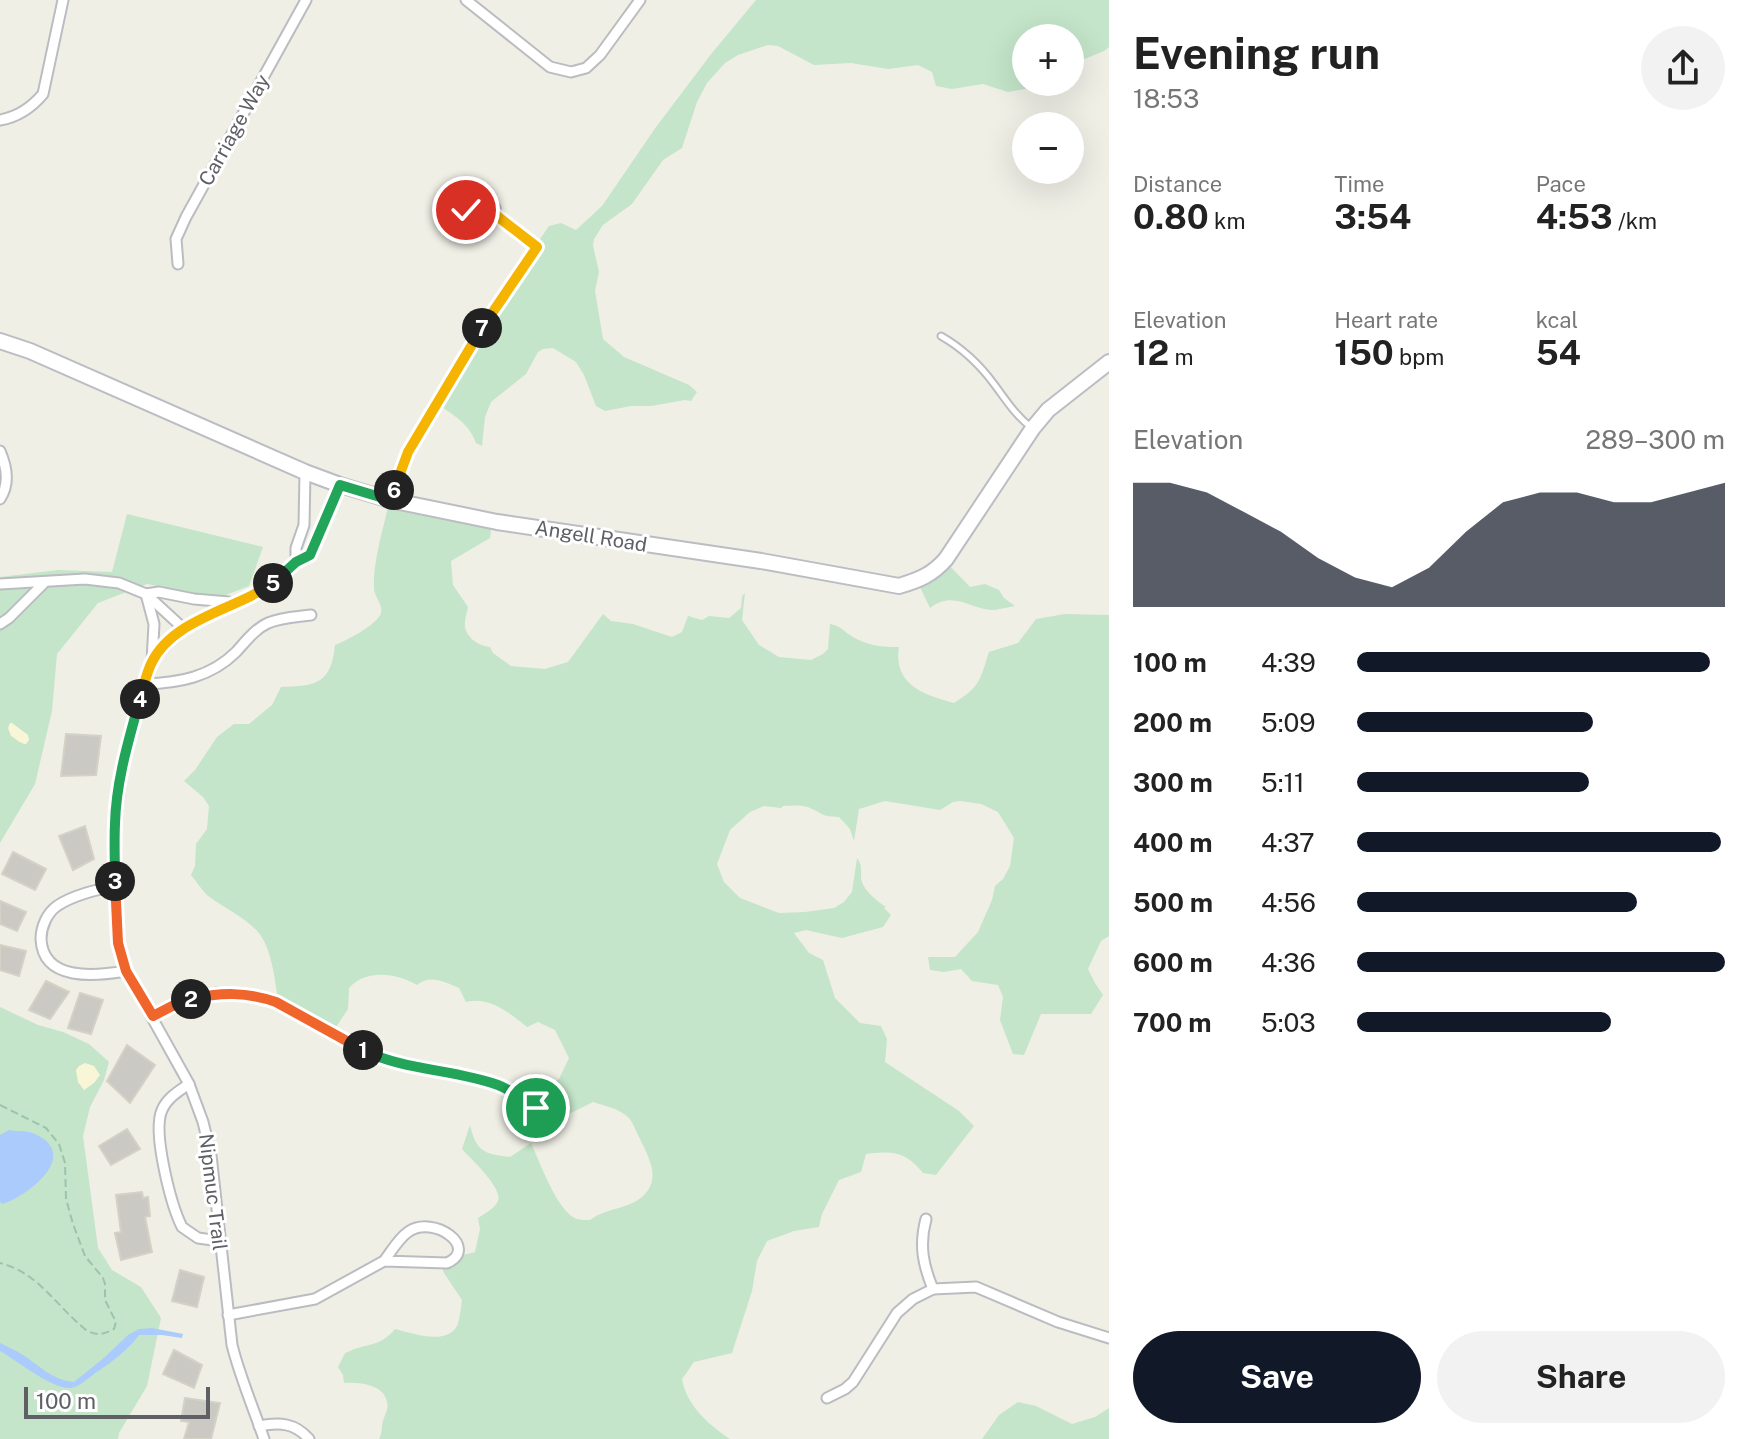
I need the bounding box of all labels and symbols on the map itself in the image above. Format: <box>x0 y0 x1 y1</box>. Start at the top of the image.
street label: Carriage Way <box>194 70 275 190</box>
pin <box>432 176 500 244</box>
pin: 7 <box>462 308 502 348</box>
pin: 6 <box>374 470 414 510</box>
street label: Angell Road <box>533 515 649 557</box>
pin: 5 <box>253 563 293 603</box>
pin: 4 <box>120 679 160 719</box>
pin: 3 <box>95 861 135 901</box>
pin: 2 <box>171 979 211 1019</box>
pin: 1 <box>343 1030 383 1070</box>
pin <box>502 1074 570 1142</box>
street label: Nipmuc Trail <box>194 1132 232 1252</box>
scale bar <box>24 1383 210 1419</box>

